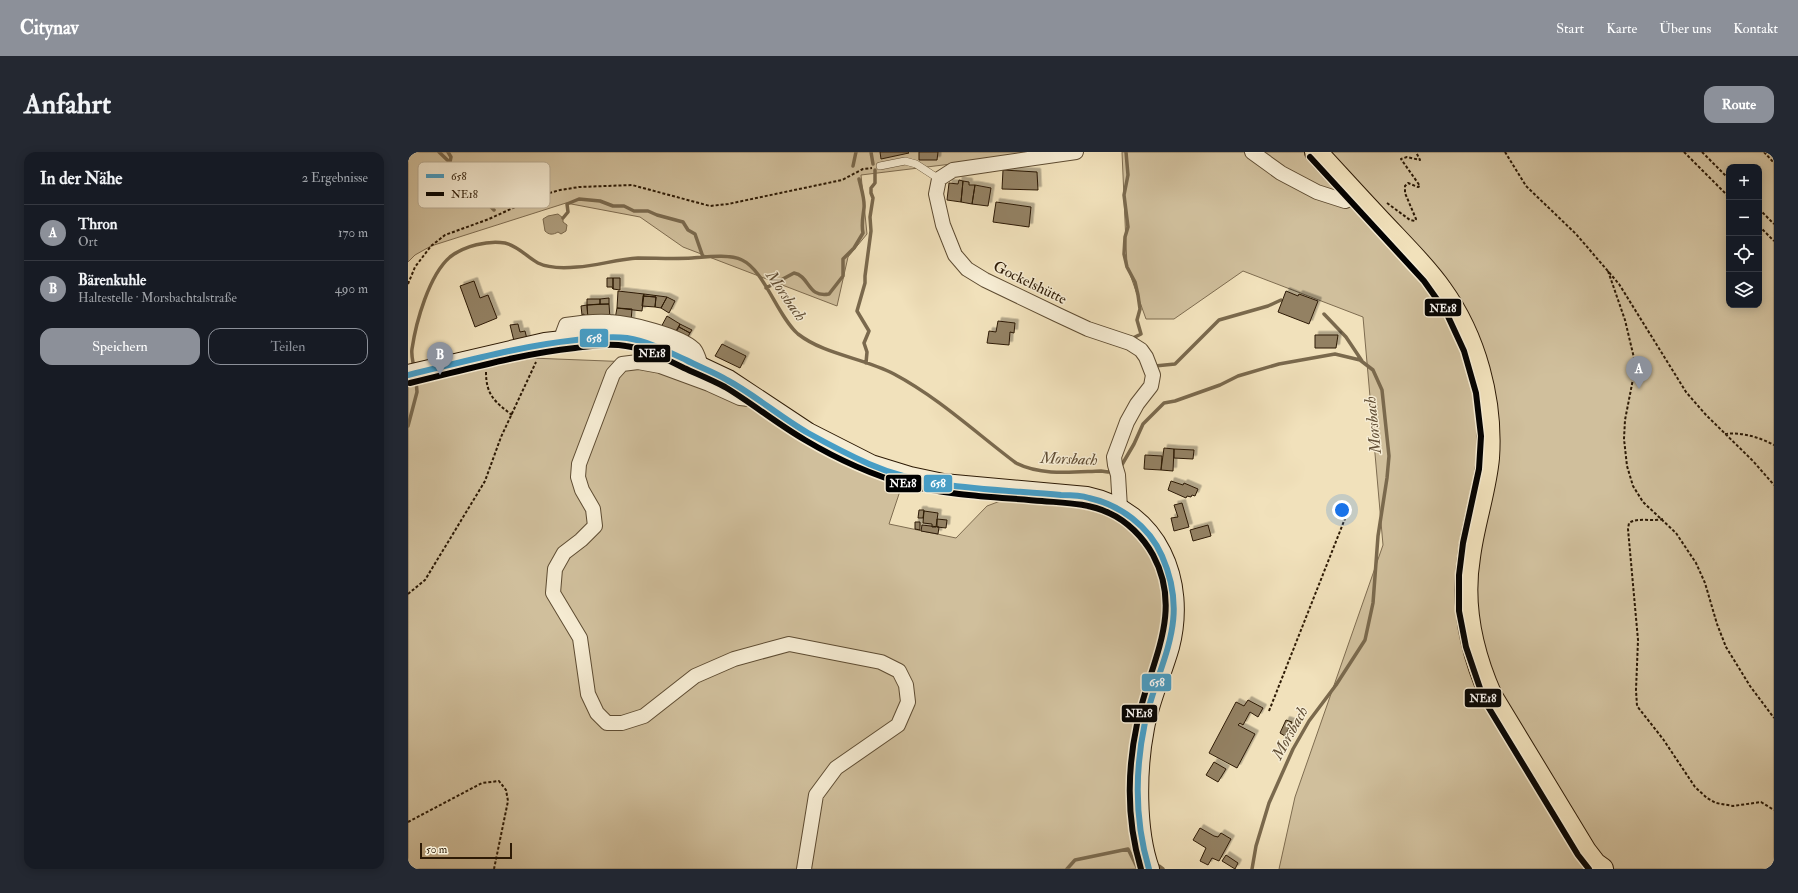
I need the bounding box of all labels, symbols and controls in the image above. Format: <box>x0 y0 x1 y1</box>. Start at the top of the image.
text: Citynav <box>20 16 79 40</box>
text: Start <box>1556 20 1584 37</box>
text: Karte <box>1606 20 1637 37</box>
text: Über uns <box>1659 20 1711 37</box>
text: Kontakt <box>1733 20 1778 37</box>
button: Route <box>1704 86 1774 123</box>
text: Anfahrt <box>24 87 111 122</box>
legend <box>418 162 550 208</box>
map controls <box>1726 164 1762 308</box>
button: + <box>1726 164 1762 200</box>
text: In der Nähe <box>40 168 122 189</box>
text: 2 Ergebnisse <box>302 170 368 186</box>
text: 658 <box>451 170 467 183</box>
text: NE18 <box>451 188 478 201</box>
button: − <box>1726 200 1762 236</box>
text: Thron <box>78 215 118 234</box>
text: A <box>49 225 57 241</box>
text: 170 m <box>338 225 368 241</box>
text: Ort <box>78 234 98 250</box>
button: locate <box>1726 236 1762 272</box>
street label: Gockelshütte <box>990 257 1070 309</box>
water label: Morsbach <box>761 266 811 325</box>
text: Bärenkuhle <box>78 271 146 290</box>
button: layers <box>1726 272 1762 308</box>
text: B <box>49 281 57 297</box>
text: 490 m <box>335 281 368 297</box>
text: Haltestelle · Morsbachtalstraße <box>78 290 237 306</box>
line badge: NE18 <box>1424 298 1462 317</box>
text: NE18 <box>1429 302 1457 315</box>
button: Speichern <box>40 328 200 365</box>
button: Teilen <box>208 328 368 365</box>
line badge: 658 <box>579 328 609 348</box>
text: 658 <box>586 332 603 345</box>
pin: B <box>427 342 453 375</box>
line badge: NE18 <box>633 344 671 363</box>
text: NE18 <box>638 347 666 360</box>
pin: A <box>1626 356 1652 389</box>
water label: Morsbach <box>1360 395 1386 456</box>
water label: Morsbach <box>1039 448 1098 470</box>
line badge: NE18 <box>885 474 922 493</box>
line badge: 658 <box>923 474 953 493</box>
text: NE18 <box>889 477 917 490</box>
text: 658 <box>930 477 947 490</box>
your location <box>1332 500 1352 520</box>
line badge: 658 <box>1141 673 1172 692</box>
text: 658 <box>1149 676 1166 689</box>
line badge: NE18 <box>1464 688 1502 708</box>
text: NE18 <box>1469 692 1497 705</box>
water label: Morsbach <box>1267 703 1313 764</box>
line badge: NE18 <box>1121 704 1158 723</box>
text: NE18 <box>1125 707 1153 720</box>
scale bar <box>420 841 512 860</box>
text: 50 m <box>426 843 447 856</box>

